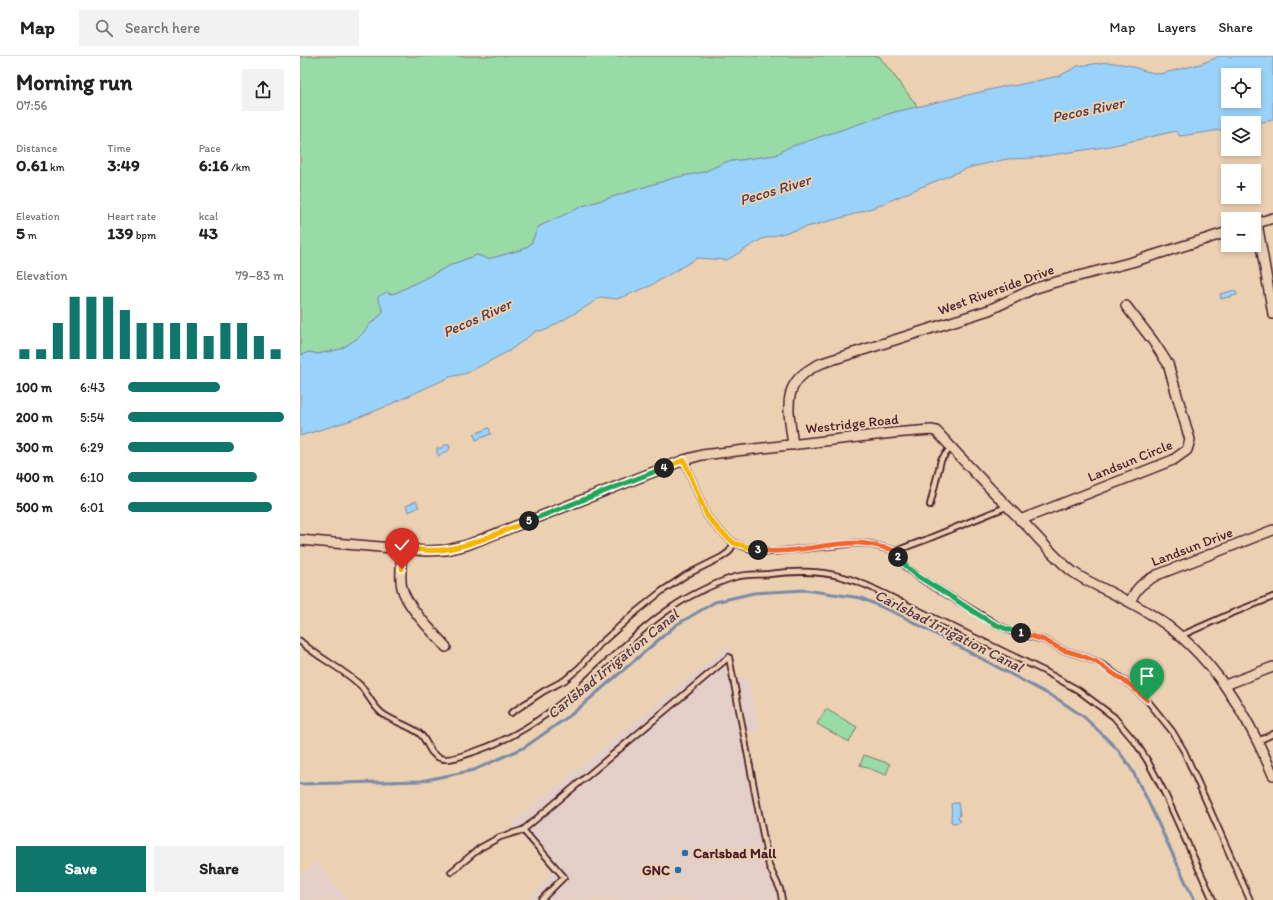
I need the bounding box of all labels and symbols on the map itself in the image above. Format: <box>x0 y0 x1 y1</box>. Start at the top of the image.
water label: Pecos River <box>1050 93 1128 126</box>
water label: Pecos River <box>737 170 815 209</box>
street label: West Riverside Drive <box>935 261 1057 319</box>
water label: Pecos River <box>440 294 516 341</box>
street label: Westridge Road <box>805 411 900 437</box>
street label: Landsun Circle <box>1085 436 1175 486</box>
pin: 4 <box>654 458 674 478</box>
pin: 5 <box>519 511 539 531</box>
street label: Landsun Drive <box>1149 524 1236 570</box>
pin <box>385 528 419 569</box>
pin: 3 <box>748 540 768 560</box>
pin: 2 <box>888 547 908 567</box>
water label: Carlsbad Irrigation Canal <box>872 586 1028 677</box>
water label: Carlsbad Irrigation Canal <box>544 604 684 723</box>
pin: 1 <box>1011 623 1031 643</box>
pin <box>1130 659 1164 700</box>
place label: Carlsbad Mall <box>693 845 777 862</box>
marker: Carlsbad Mall <box>680 848 690 858</box>
place label: GNC <box>642 862 670 879</box>
marker: GNC <box>673 865 683 875</box>

